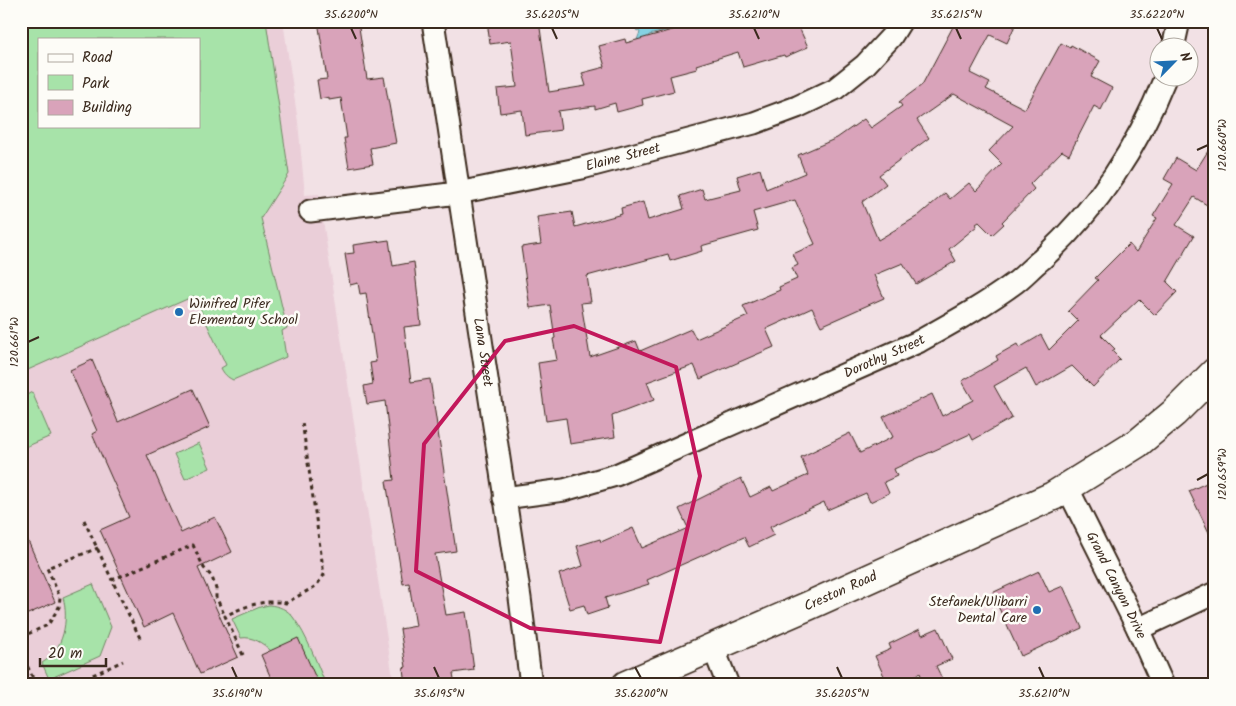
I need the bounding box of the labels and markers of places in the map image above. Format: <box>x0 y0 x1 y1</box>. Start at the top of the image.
place label: Winifred Pifer Elementary School <box>189 293 298 331</box>
marker: Winifred Pifer Elementary School <box>173 306 185 318</box>
place label: Stefanek/Ulibarri Dental Care <box>929 591 1028 629</box>
marker: Stefanek/Ulibarri Dental Care <box>1031 604 1043 616</box>

